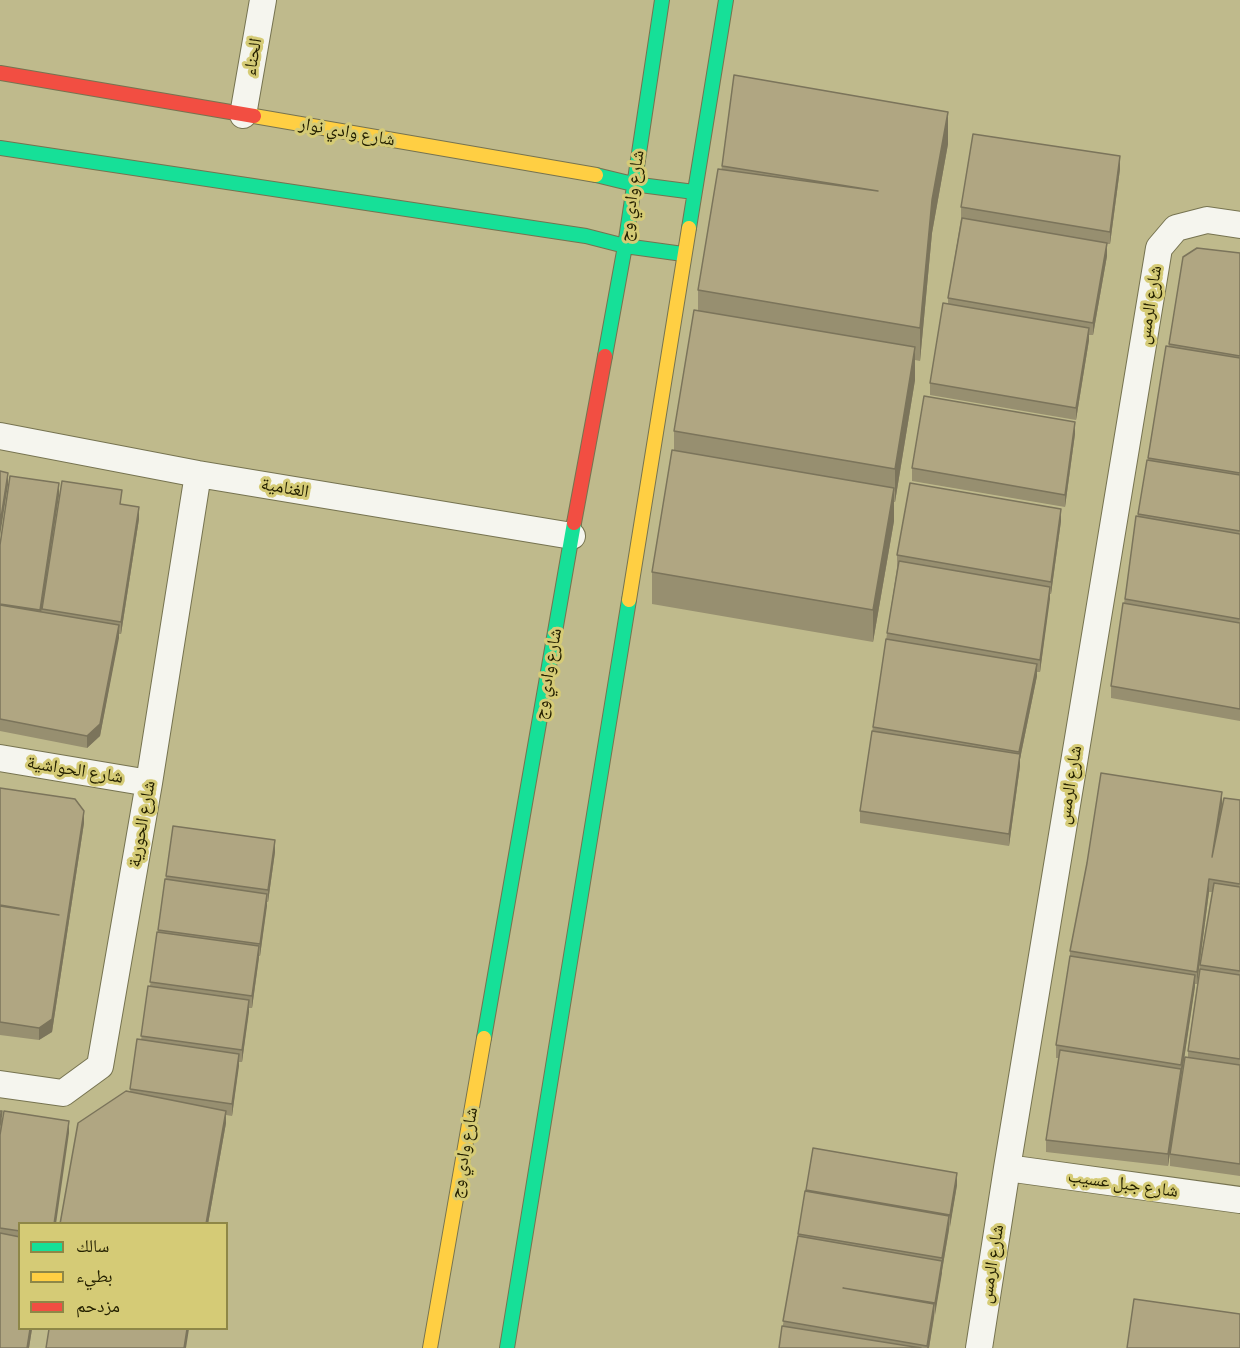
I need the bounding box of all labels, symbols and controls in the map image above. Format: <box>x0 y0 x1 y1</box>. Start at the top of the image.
street label: الحناء <box>239 37 267 77</box>
street label: شارع وادي نوار <box>297 113 397 151</box>
street label: شارع وادي وج <box>615 149 649 243</box>
street label: شارع الرمس <box>1133 264 1167 346</box>
street label: الغنامية <box>259 473 311 503</box>
street label: شارع وادي وج <box>529 627 567 721</box>
street label: شارع الرمس <box>1053 744 1087 826</box>
street label: شارع الحواشية <box>25 752 125 788</box>
street label: شارع الحورية <box>124 779 160 869</box>
street label: شارع وادي وج <box>445 1106 483 1200</box>
street label: شارع جبل عسيب <box>1067 1166 1179 1202</box>
legend <box>18 1222 228 1330</box>
street label: شارع الرمس <box>975 1223 1009 1305</box>
text: سالك <box>76 1231 109 1258</box>
text: بطيء <box>76 1261 113 1288</box>
text: مزدحم <box>76 1291 120 1318</box>

